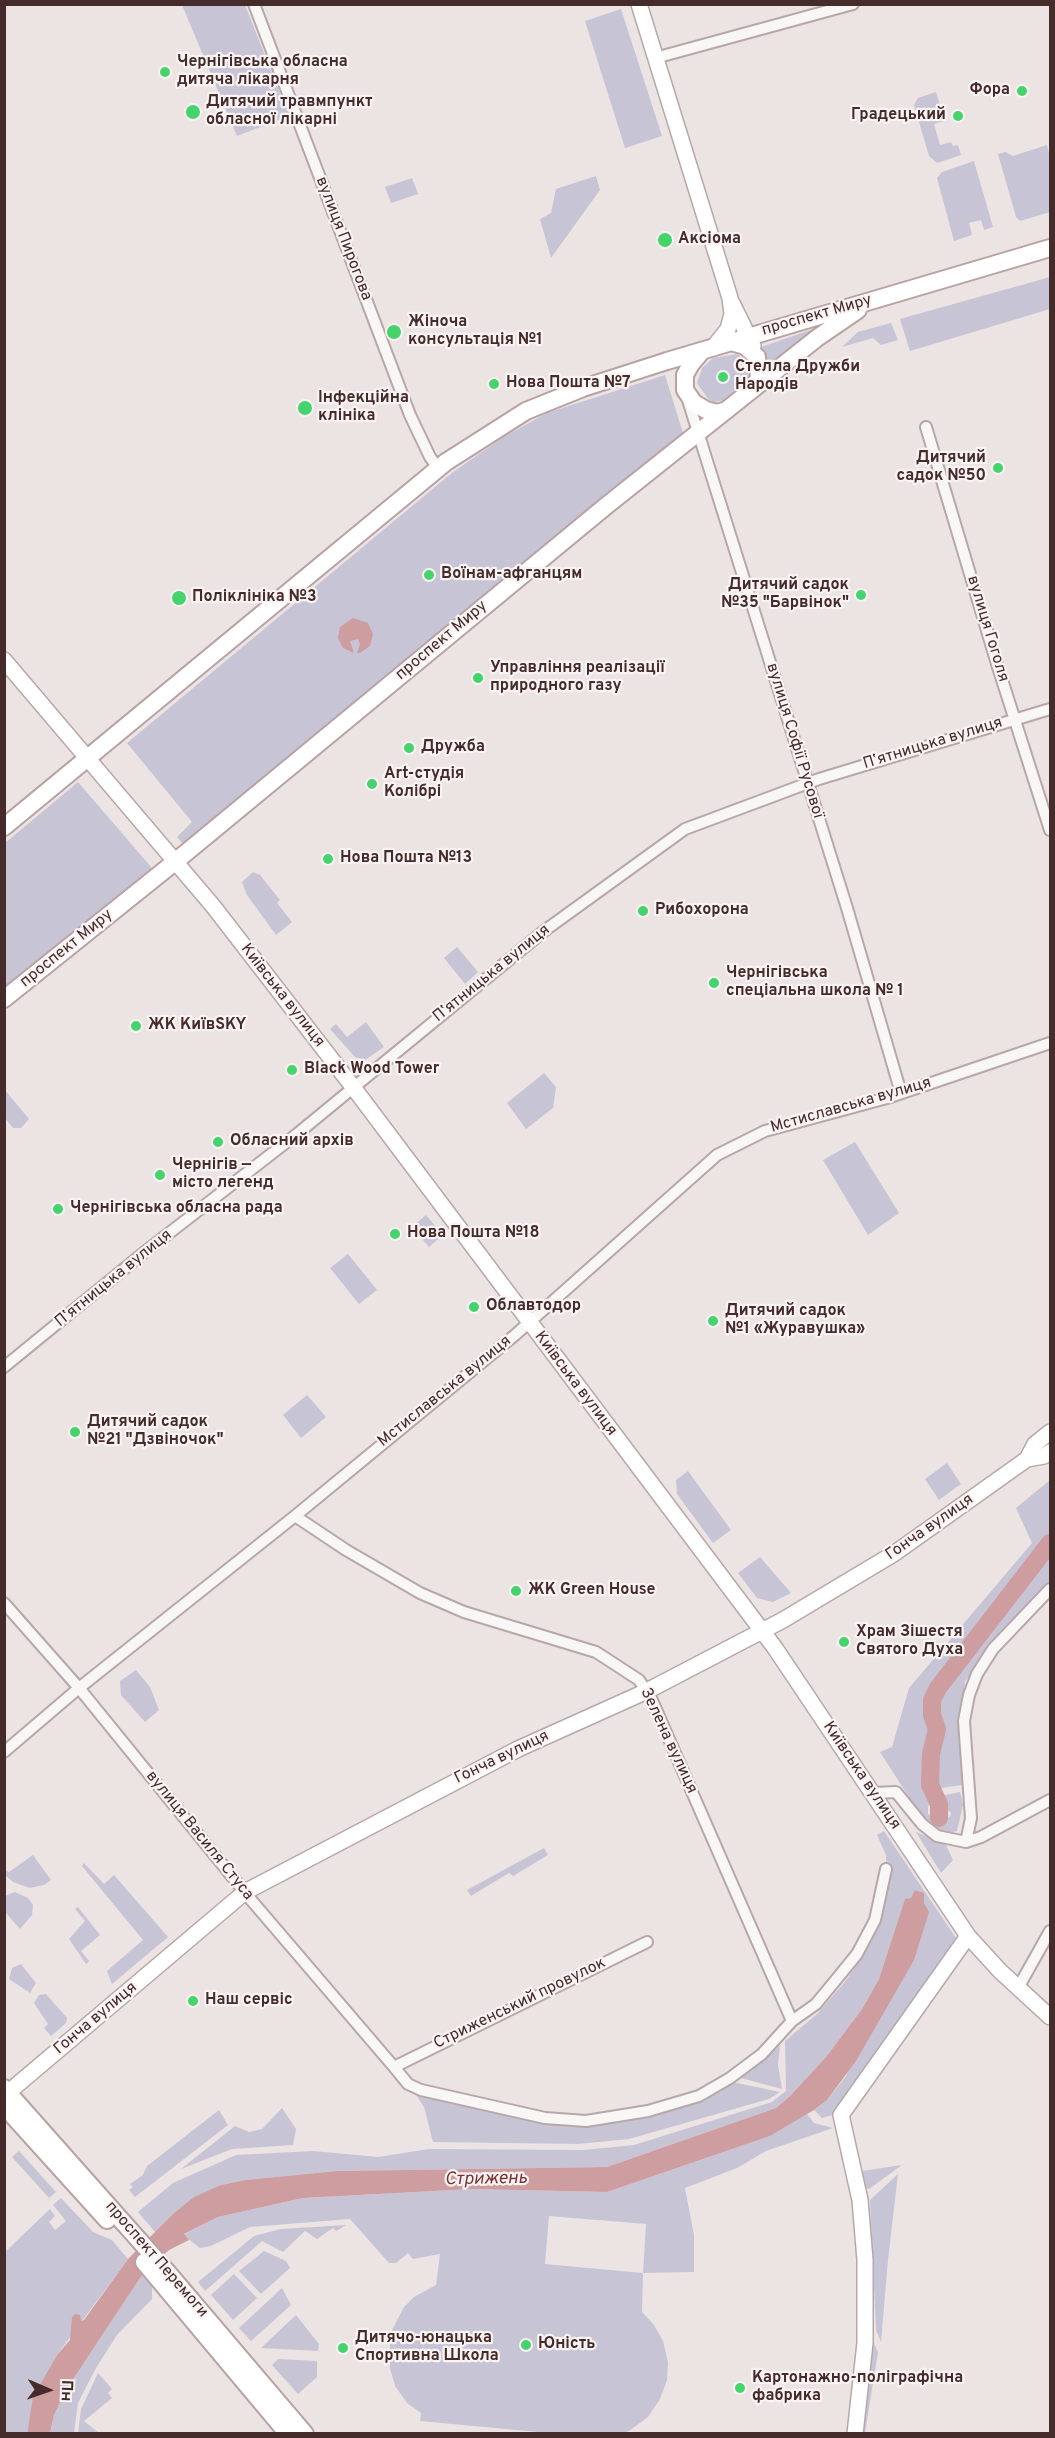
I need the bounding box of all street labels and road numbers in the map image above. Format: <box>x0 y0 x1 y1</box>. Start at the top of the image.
street label: вулиця Пирогова <box>311 175 375 303</box>
street label: проспект Миру <box>760 291 874 341</box>
street label: вулиця Гоголя <box>962 574 1012 684</box>
street label: проспект Миру <box>392 597 492 685</box>
street label: вулиця Софії Русової <box>761 661 827 821</box>
street label: Пʼятницька вулиця <box>861 714 1005 774</box>
street label: проспект Миру <box>17 906 117 992</box>
street label: Пʼятницька вулиця <box>430 921 554 1027</box>
street label: Київська вулиця <box>236 941 328 1051</box>
street label: Мстиславська вулиця <box>768 1074 934 1138</box>
street label: Пʼятницька вулиця <box>52 1226 176 1332</box>
street label: Київська вулиця <box>529 1328 621 1440</box>
street label: Мстиславська вулиця <box>374 1332 516 1452</box>
street label: Гонча вулиця <box>882 1491 978 1565</box>
street label: Зелена вулиця <box>635 1685 701 1797</box>
street label: Київська вулиця <box>818 1718 904 1834</box>
street label: Гонча вулиця <box>452 1727 552 1789</box>
street label: вулиця Василя Стуса <box>141 1767 257 1905</box>
street label: Стриженський провулок <box>431 1954 609 2054</box>
street label: Гонча вулиця <box>50 1979 142 2059</box>
street label: проспект Перемоги <box>100 2198 212 2322</box>

